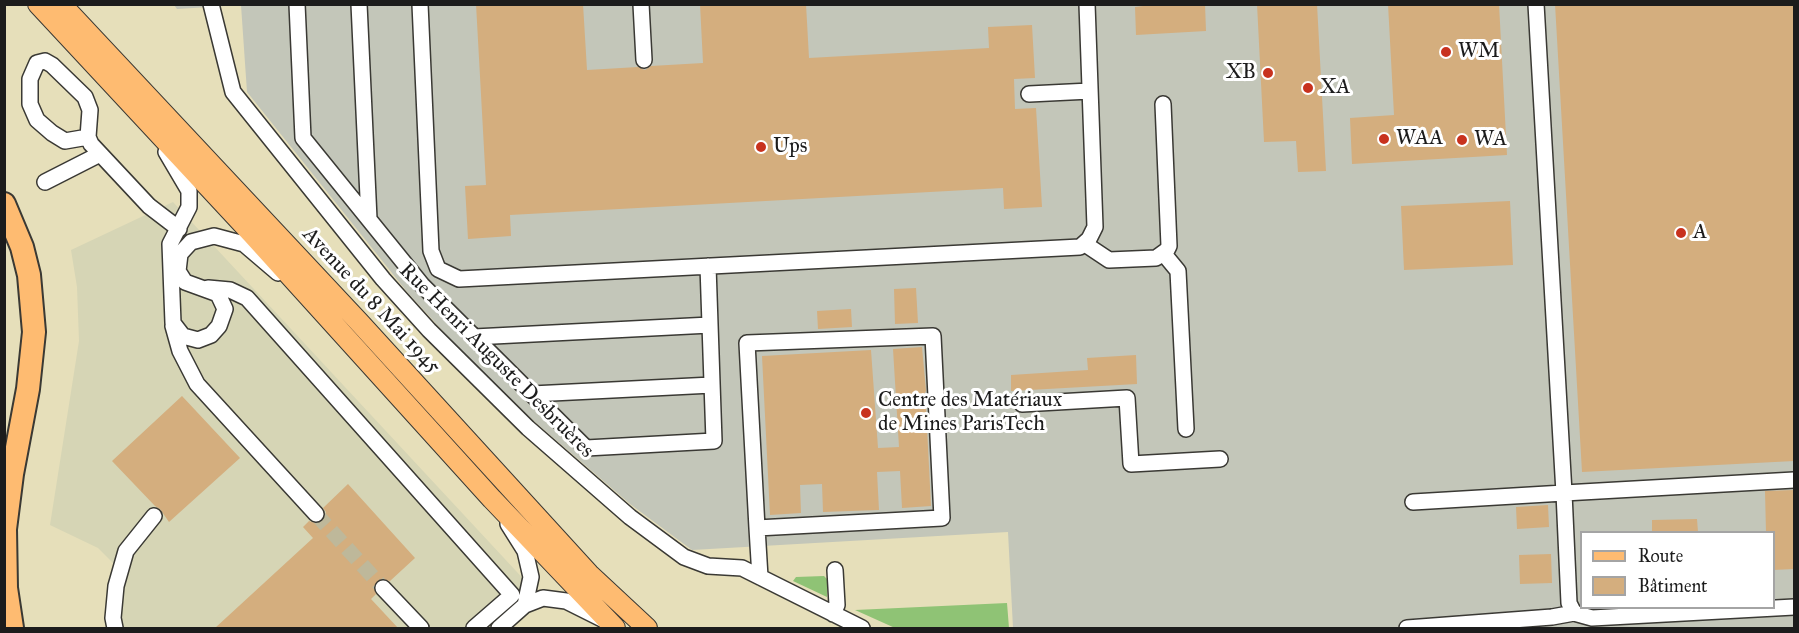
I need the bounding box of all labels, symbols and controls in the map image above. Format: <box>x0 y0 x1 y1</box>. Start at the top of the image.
place label: WM <box>1458 39 1500 65</box>
marker: WM <box>1439 45 1453 59</box>
place label: XB <box>1226 60 1256 86</box>
marker: XB <box>1261 66 1275 80</box>
place label: XA <box>1320 75 1350 101</box>
marker: XA <box>1301 81 1315 95</box>
place label: WAA <box>1396 126 1443 152</box>
place label: WA <box>1474 127 1507 153</box>
marker: WAA <box>1377 132 1391 146</box>
marker: WA <box>1455 133 1469 147</box>
place label: Ups <box>773 134 807 160</box>
marker: Ups <box>754 140 768 154</box>
place label: A <box>1693 220 1707 246</box>
street label: Avenue du 8 Mai 1945 <box>297 222 445 380</box>
marker: A <box>1674 226 1688 240</box>
street label: Rue Henri Auguste Desbruères <box>393 258 599 464</box>
place label: Centre des Matériaux de Mines ParisTech <box>878 388 1062 438</box>
marker: Centre des Matériaux de Mines ParisTech <box>859 406 873 420</box>
legend <box>1580 531 1775 609</box>
text: Route <box>1638 545 1683 567</box>
text: Bâtiment <box>1638 575 1707 597</box>

